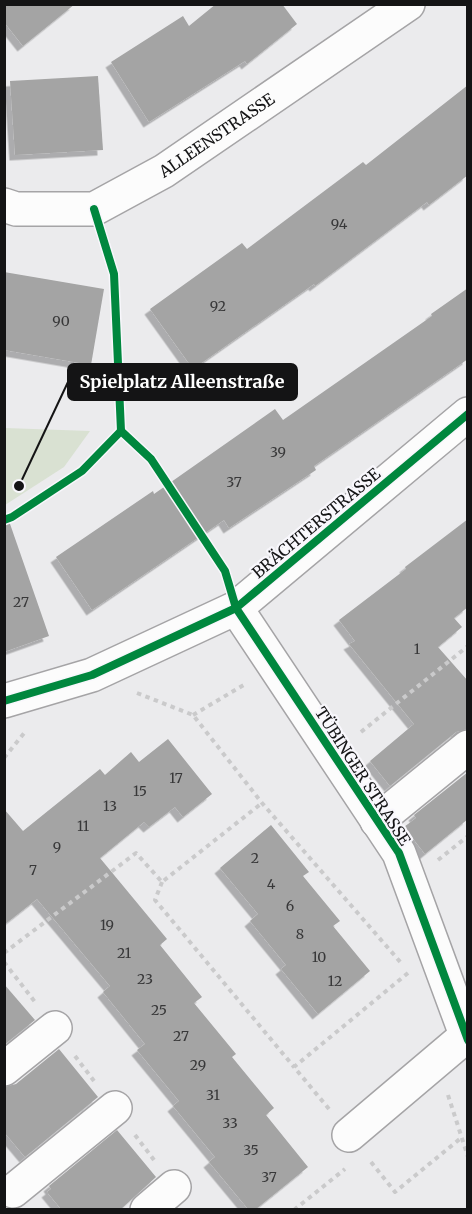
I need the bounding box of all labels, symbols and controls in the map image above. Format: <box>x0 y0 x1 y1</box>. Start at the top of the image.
street label: ALLEENSTRASSE <box>154 88 279 182</box>
house number: 94 <box>331 215 348 233</box>
house number: 92 <box>210 297 226 315</box>
house number: 90 <box>52 312 70 330</box>
callout: Spielplatz Alleenstraße <box>68 364 297 400</box>
text: Spielplatz Alleenstraße <box>80 370 285 393</box>
house number: 39 <box>270 443 286 461</box>
street label: BRÄCHTERSTRASSE <box>248 463 385 582</box>
house number: 37 <box>226 473 242 491</box>
house number: 27 <box>13 593 29 611</box>
house number: 1 <box>414 640 420 658</box>
street label: TÜBINGER STRASSE <box>311 703 416 850</box>
house number: 17 <box>169 769 183 787</box>
house number: 15 <box>133 782 147 800</box>
house number: 13 <box>103 797 117 815</box>
house number: 11 <box>77 817 89 835</box>
house number: 9 <box>53 838 61 856</box>
house number: 2 <box>251 849 259 867</box>
house number: 7 <box>29 861 37 879</box>
house number: 4 <box>267 875 276 893</box>
house number: 6 <box>286 897 294 915</box>
house number: 19 <box>100 916 114 934</box>
house number: 8 <box>296 925 304 943</box>
house number: 21 <box>117 944 131 962</box>
house number: 10 <box>312 948 326 966</box>
house number: 23 <box>137 970 153 988</box>
house number: 12 <box>328 972 342 990</box>
house number: 25 <box>151 1001 167 1019</box>
house number: 27 <box>173 1027 189 1045</box>
house number: 29 <box>190 1056 206 1074</box>
house number: 31 <box>206 1086 220 1104</box>
house number: 33 <box>222 1114 238 1132</box>
house number: 35 <box>243 1141 259 1159</box>
house number: 37 <box>261 1168 277 1186</box>

